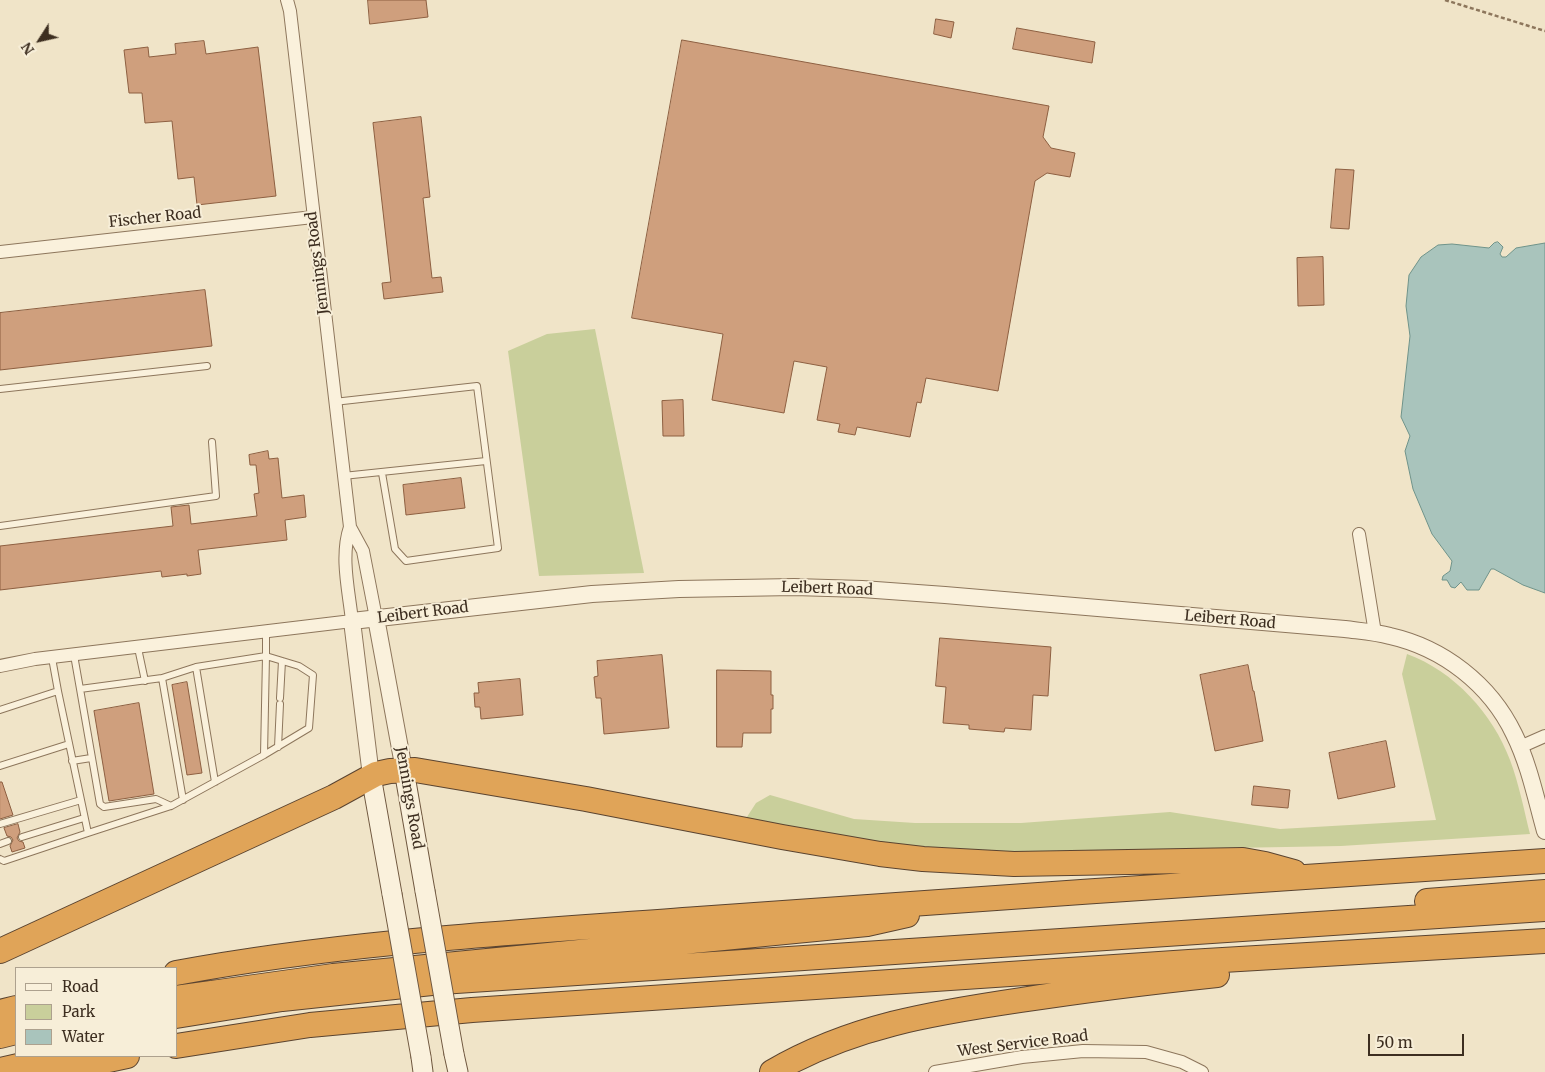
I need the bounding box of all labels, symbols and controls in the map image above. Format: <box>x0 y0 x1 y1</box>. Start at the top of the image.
north arrow <box>15 15 65 65</box>
text: N <box>17 39 38 58</box>
street label: Fischer Road <box>108 204 202 232</box>
street label: Jennings Road <box>303 210 333 316</box>
street label: Leibert Road <box>781 578 873 600</box>
street label: Leibert Road <box>376 598 470 628</box>
street label: Leibert Road <box>1184 607 1276 633</box>
street label: Jennings Road <box>391 745 427 851</box>
legend <box>15 967 178 1057</box>
text: Road <box>62 977 98 996</box>
text: Park <box>62 1002 95 1021</box>
scale bar <box>1370 1024 1466 1056</box>
text: Water <box>62 1027 104 1046</box>
street label: West Service Road <box>957 1027 1089 1061</box>
text: 50 m <box>1376 1033 1413 1052</box>

